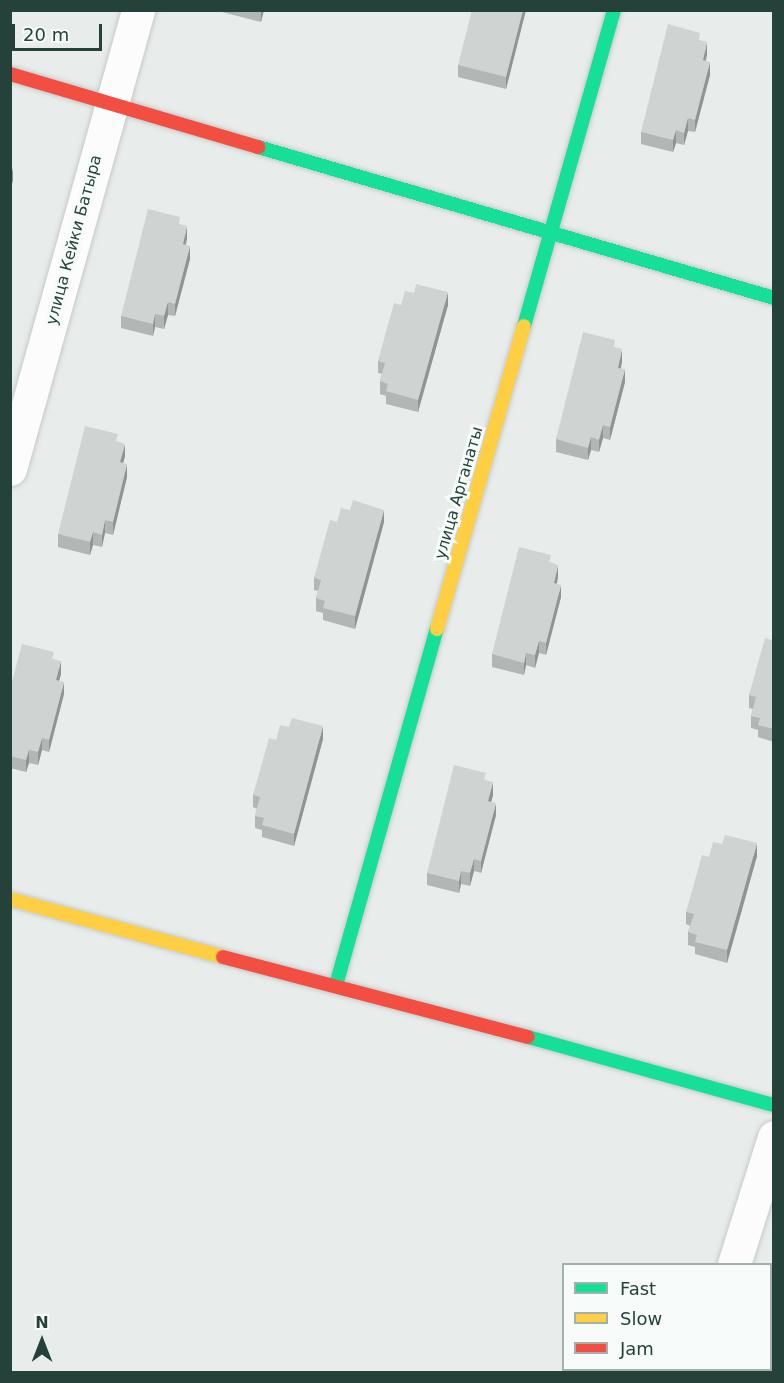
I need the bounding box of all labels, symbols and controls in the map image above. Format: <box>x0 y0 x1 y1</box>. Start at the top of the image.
scale bar <box>15 12 105 50</box>
text: 20 m <box>23 24 69 45</box>
street label: улица Кейки Батыра <box>42 153 106 327</box>
street label: улица Арганаты <box>431 424 487 562</box>
legend <box>562 1263 772 1371</box>
text: Fast <box>620 1278 656 1299</box>
text: Slow <box>620 1308 662 1329</box>
north arrow <box>12 1311 72 1371</box>
text: N <box>35 1313 49 1332</box>
text: Jam <box>620 1338 654 1359</box>

